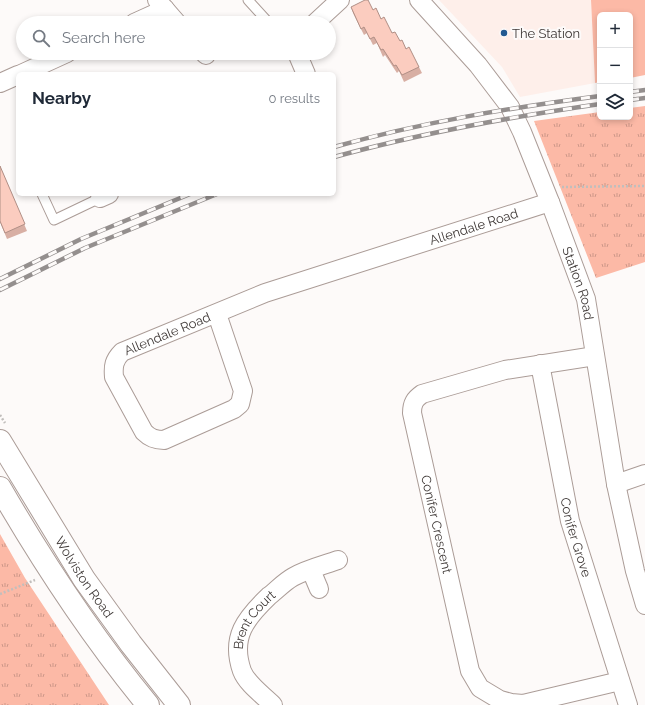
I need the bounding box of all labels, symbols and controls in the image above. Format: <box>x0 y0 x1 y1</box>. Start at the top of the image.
map controls <box>597 12 633 120</box>
button: + <box>597 12 633 48</box>
search box <box>16 16 336 60</box>
place label: The Station <box>512 26 580 41</box>
icon: search <box>30 27 52 49</box>
marker: The Station <box>499 28 509 38</box>
text: Search here <box>62 29 145 47</box>
button: − <box>597 48 633 84</box>
button: layers <box>597 84 633 120</box>
text: Nearby <box>32 88 91 108</box>
text: 0 results <box>269 91 320 106</box>
street label: Allendale Road <box>428 206 520 248</box>
street label: Station Road <box>559 245 596 321</box>
street label: Allendale Road <box>122 309 213 358</box>
street label: Conifer Crescent <box>418 474 455 575</box>
street label: Conifer Grove <box>558 496 594 579</box>
street label: Wolviston Road <box>52 534 116 621</box>
street label: Brent Court <box>231 587 279 650</box>

